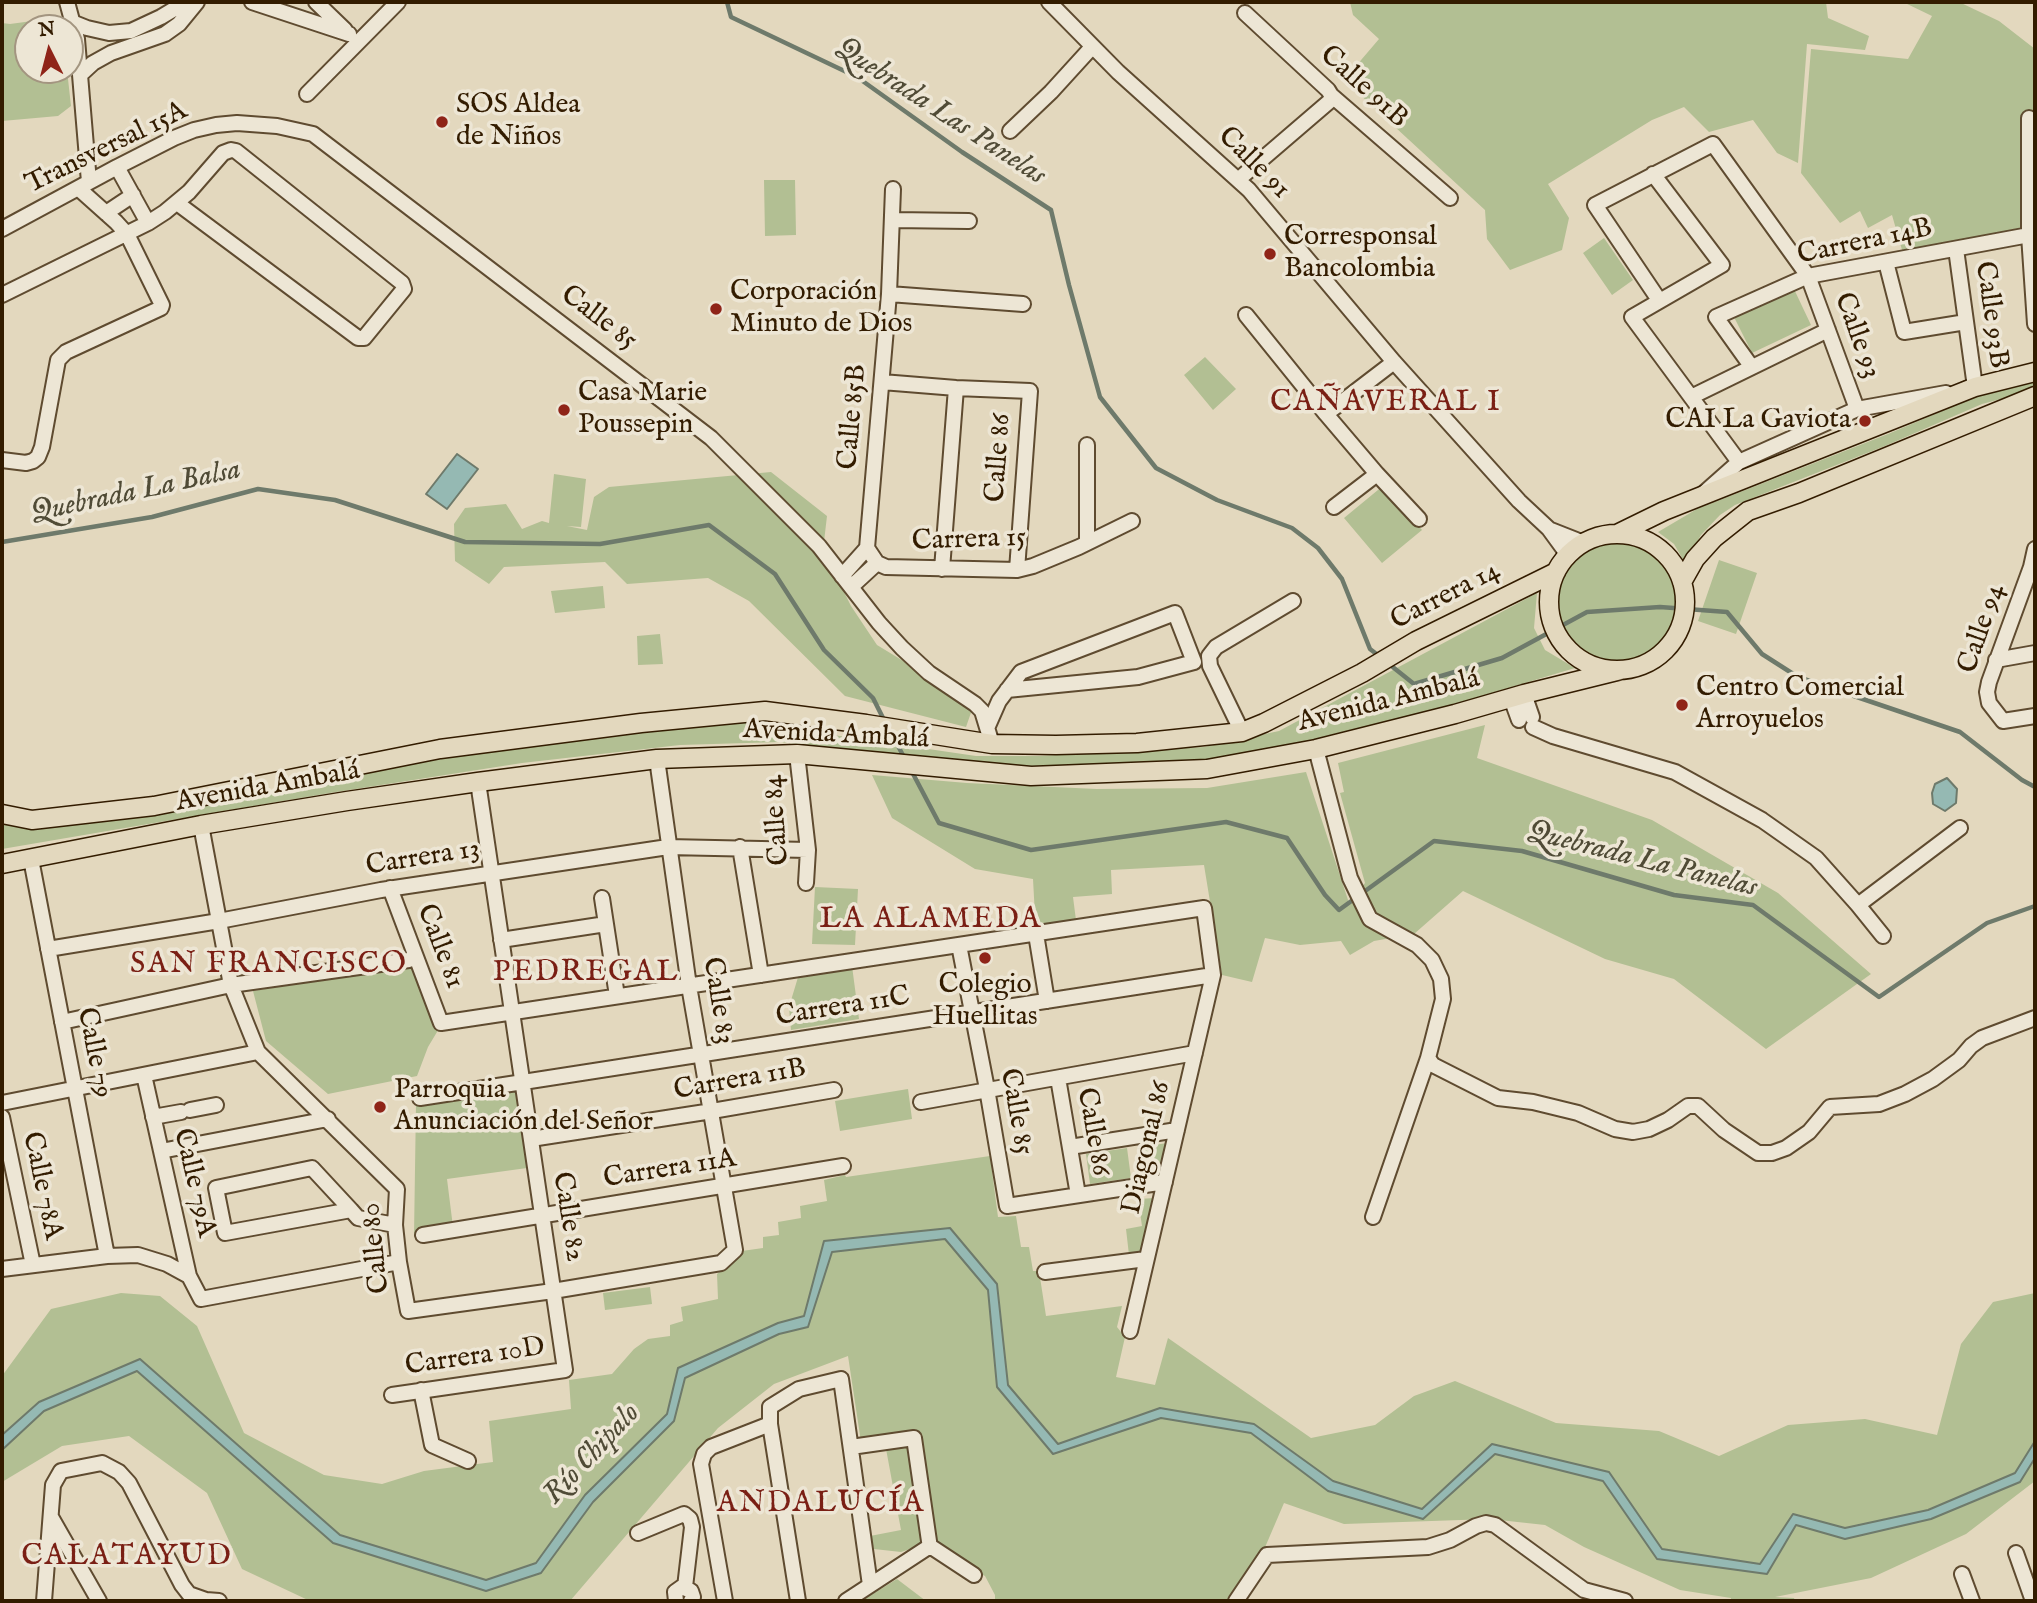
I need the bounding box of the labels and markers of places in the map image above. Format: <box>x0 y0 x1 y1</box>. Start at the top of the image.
place label: SOS Aldea de Niños <box>456 89 580 155</box>
marker: SOS Aldea de Niños <box>434 114 450 130</box>
place label: Corresponsal Bancolombia <box>1284 221 1437 287</box>
marker: Corresponsal Bancolombia <box>1262 246 1278 262</box>
place label: Corporación Minuto de Dios <box>730 276 912 342</box>
marker: Corporación Minuto de Dios <box>708 301 724 317</box>
place label: Casa Marie Poussepin <box>578 377 707 443</box>
marker: Casa Marie Poussepin <box>556 402 572 418</box>
place label: CAI La Gaviota <box>1665 404 1851 438</box>
marker: CAI La Gaviota <box>1857 413 1873 429</box>
place label: Centro Comercial Arroyuelos <box>1696 672 1904 738</box>
marker: Centro Comercial Arroyuelos <box>1674 697 1690 713</box>
marker: Colegio Huellitas <box>977 950 993 966</box>
place label: Colegio Huellitas <box>932 969 1038 1035</box>
place label: Parroquia Anunciación del Señor <box>394 1074 653 1140</box>
marker: Parroquia Anunciación del Señor <box>372 1099 388 1115</box>

